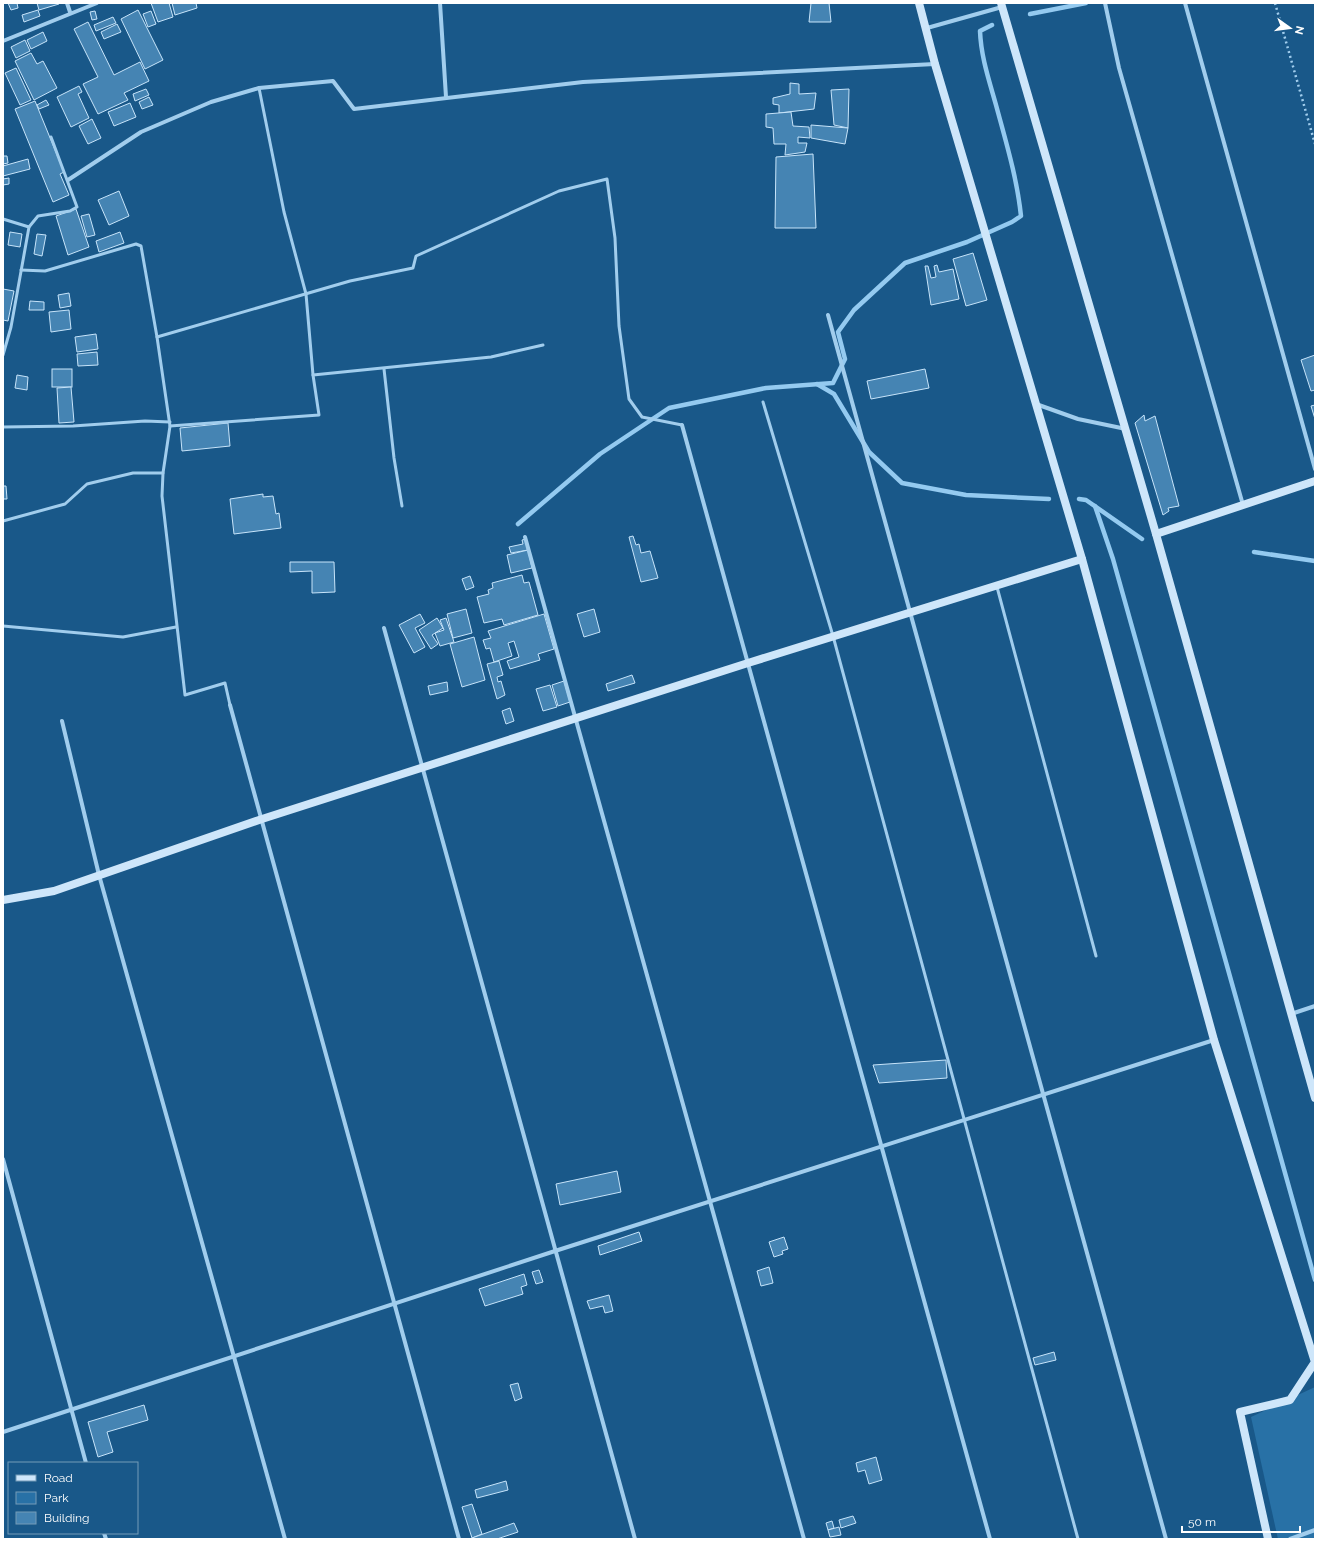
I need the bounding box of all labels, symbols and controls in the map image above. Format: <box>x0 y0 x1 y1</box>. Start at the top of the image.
north arrow <box>1270 8 1310 48</box>
text: N <box>1292 25 1307 36</box>
legend <box>8 1462 138 1534</box>
text: Road <box>44 1471 73 1485</box>
text: Park <box>44 1491 69 1505</box>
scale bar <box>1182 1508 1300 1534</box>
text: Building <box>44 1511 90 1525</box>
text: 50 m <box>1188 1515 1216 1529</box>

